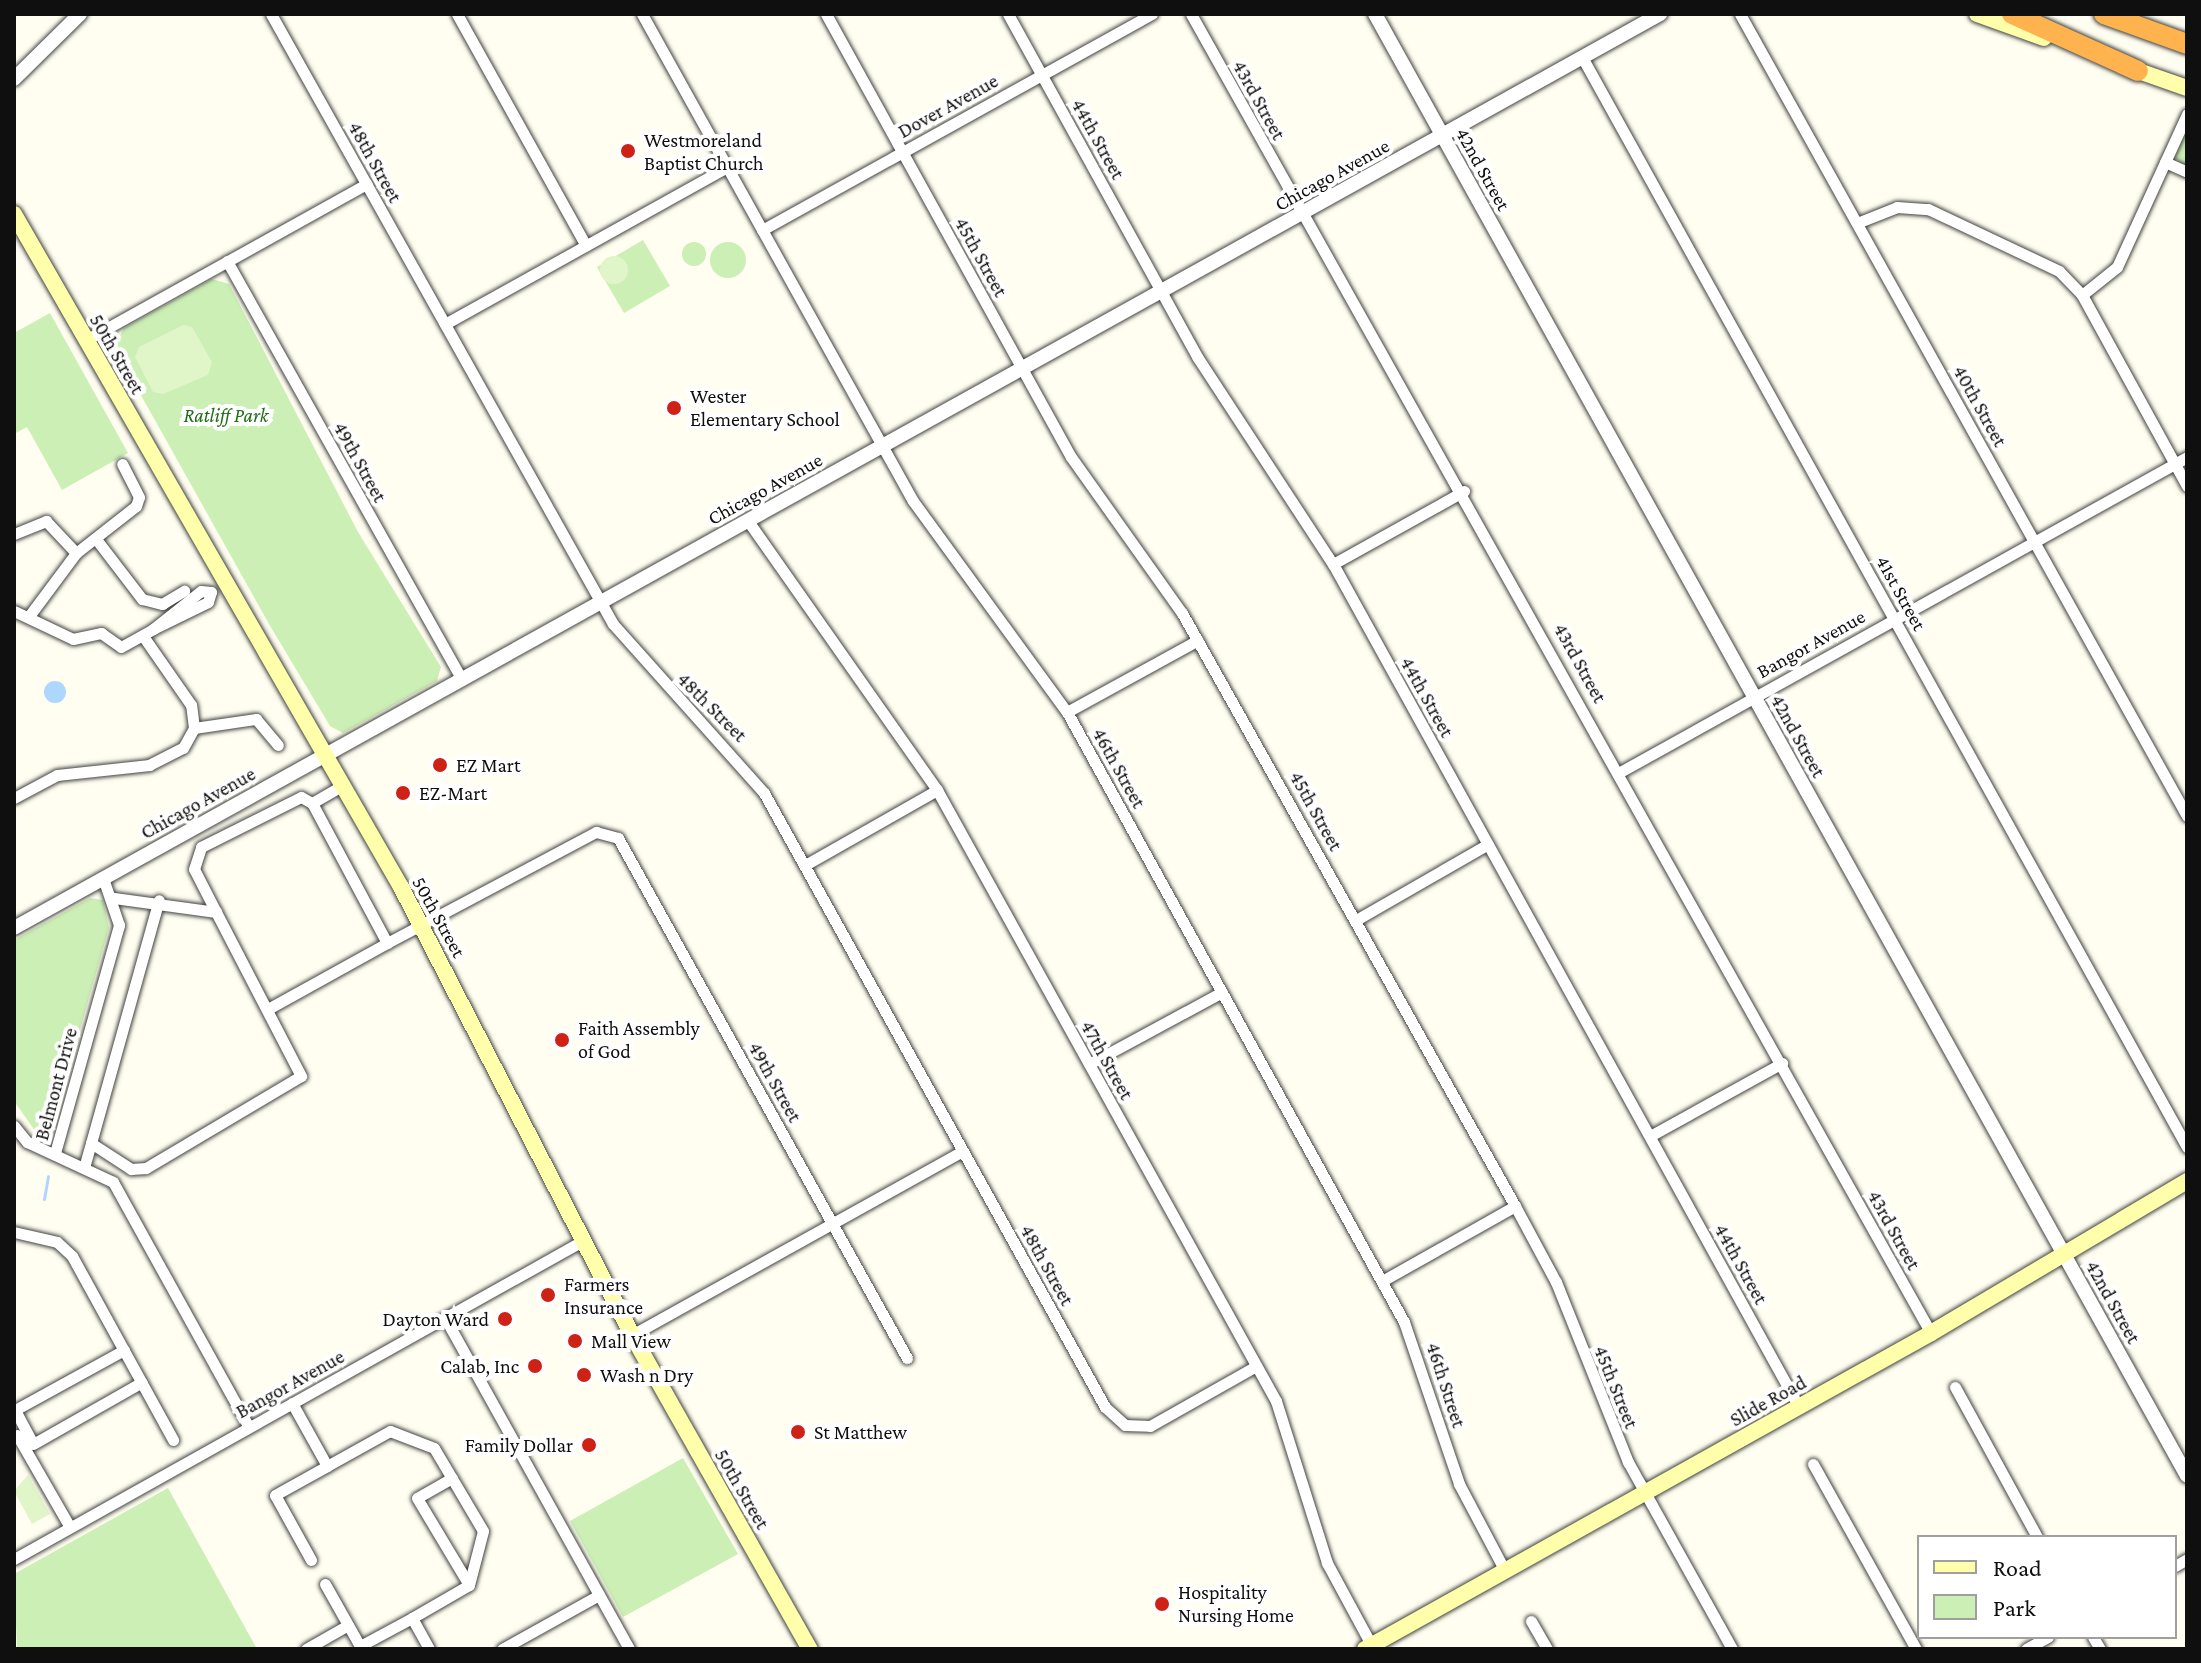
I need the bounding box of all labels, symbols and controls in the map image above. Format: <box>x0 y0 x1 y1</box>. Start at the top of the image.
street label: 43rd Street <box>1227 56 1291 144</box>
street label: Dover Avenue <box>894 69 1002 143</box>
street label: 44th Street <box>1066 95 1130 183</box>
street label: 48th Street <box>343 117 407 207</box>
street label: 42nd Street <box>1450 123 1516 215</box>
place label: Westmoreland Baptist Church <box>644 128 764 175</box>
street label: Chicago Avenue <box>1270 134 1394 216</box>
marker: Westmoreland Baptist Church <box>619 142 637 160</box>
street label: 45th Street <box>949 213 1013 301</box>
street label: 50th Street <box>84 310 150 398</box>
street label: 40th Street <box>1948 361 2012 451</box>
place label: Wester Elementary School <box>690 384 840 431</box>
marker: Wester Elementary School <box>665 399 683 417</box>
park label: Ratliff Park <box>183 403 269 427</box>
street label: 49th Street <box>328 418 392 506</box>
street label: Chicago Avenue <box>703 448 827 530</box>
street label: 41st Street <box>1871 551 1931 635</box>
street label: Bangor Avenue <box>1753 604 1869 684</box>
street label: 43rd Street <box>1548 619 1612 707</box>
street label: 44th Street <box>1395 653 1459 741</box>
street label: 48th Street <box>672 667 752 747</box>
street label: 42nd Street <box>1765 690 1831 782</box>
street label: 46th Street <box>1087 724 1151 812</box>
place label: EZ Mart <box>456 753 521 777</box>
marker: EZ Mart <box>431 756 449 774</box>
street label: Chicago Avenue <box>136 762 260 844</box>
street label: 45th Street <box>1284 767 1348 855</box>
place label: EZ-Mart <box>419 781 487 805</box>
marker: EZ-Mart <box>394 784 412 802</box>
street label: 50th Street <box>407 872 471 962</box>
place label: Faith Assembly of God <box>578 1016 700 1063</box>
street label: 47th Street <box>1075 1016 1139 1104</box>
street label: Belmont Drive <box>29 1025 83 1143</box>
marker: Faith Assembly of God <box>553 1031 571 1049</box>
street label: 49th Street <box>743 1038 807 1126</box>
street label: 43rd Street <box>1862 1186 1926 1274</box>
street label: 48th Street <box>1015 1220 1079 1310</box>
street label: 44th Street <box>1709 1220 1773 1308</box>
street label: 42nd Street <box>2080 1256 2146 1348</box>
place label: Farmers Insurance <box>564 1272 643 1319</box>
marker: Farmers Insurance <box>539 1286 557 1304</box>
place label: Dayton Ward <box>382 1307 489 1331</box>
marker: Dayton Ward <box>496 1310 514 1328</box>
place label: Mall View <box>591 1329 671 1353</box>
marker: Mall View <box>566 1332 584 1350</box>
street label: 46th Street <box>1421 1339 1471 1431</box>
street label: 45th Street <box>1588 1342 1644 1432</box>
street label: Bangor Avenue <box>232 1344 348 1424</box>
place label: Calab, Inc <box>440 1354 519 1378</box>
marker: Calab, Inc <box>526 1357 544 1375</box>
place label: Wash n Dry <box>600 1363 693 1387</box>
marker: Wash n Dry <box>575 1366 593 1384</box>
street label: Slide Road <box>1726 1370 1810 1432</box>
place label: St Matthew <box>814 1420 907 1444</box>
marker: St Matthew <box>789 1423 807 1441</box>
place label: Family Dollar <box>465 1433 573 1457</box>
marker: Family Dollar <box>580 1436 598 1454</box>
street label: 50th Street <box>709 1445 775 1533</box>
legend <box>1917 1535 2177 1639</box>
text: Road <box>1993 1554 2042 1581</box>
place label: Hospitality Nursing Home <box>1178 1580 1294 1627</box>
text: Park <box>1993 1594 2036 1621</box>
marker: Hospitality Nursing Home <box>1153 1595 1171 1613</box>

